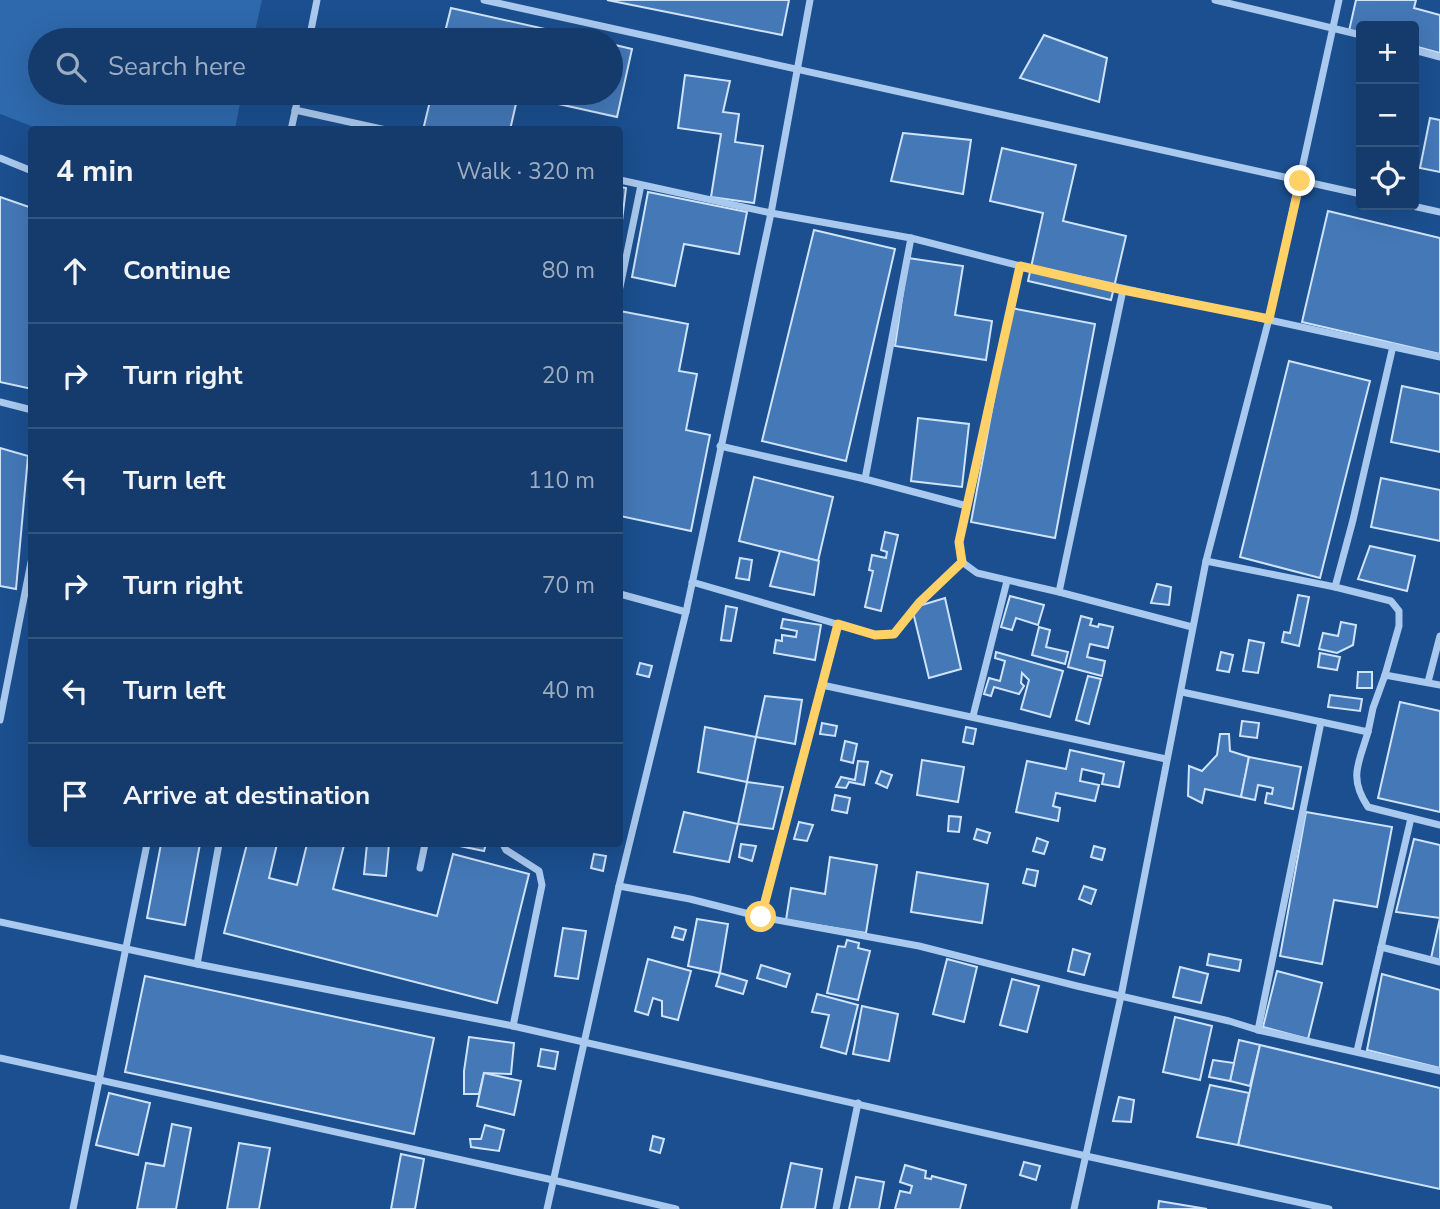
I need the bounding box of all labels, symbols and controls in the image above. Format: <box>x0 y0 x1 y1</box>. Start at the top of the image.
map controls <box>1356 21 1419 210</box>
button: + <box>1356 21 1419 84</box>
search box <box>28 28 623 105</box>
icon: search <box>52 48 90 86</box>
text: Search here <box>108 49 246 84</box>
button: − <box>1356 84 1419 147</box>
button: locate <box>1356 147 1419 210</box>
text: 4 min <box>56 151 134 192</box>
text: Walk · 320 m <box>456 156 595 187</box>
route end <box>1284 165 1315 196</box>
icon: ahead <box>56 252 94 290</box>
text: Continue <box>123 253 231 288</box>
text: 80 m <box>542 255 595 286</box>
icon: right <box>56 357 94 395</box>
text: Turn right <box>123 358 242 393</box>
text: 20 m <box>542 360 595 391</box>
icon: left <box>56 462 94 500</box>
text: Turn left <box>123 463 226 498</box>
text: 110 m <box>528 465 595 496</box>
icon: right <box>56 567 94 605</box>
text: Turn right <box>123 568 242 603</box>
text: 70 m <box>542 570 595 601</box>
icon: left <box>56 672 94 710</box>
text: Turn left <box>123 673 226 708</box>
text: 40 m <box>542 675 595 706</box>
icon: arrive <box>56 777 94 815</box>
text: Arrive at destination <box>123 778 370 813</box>
route start <box>745 901 776 932</box>

